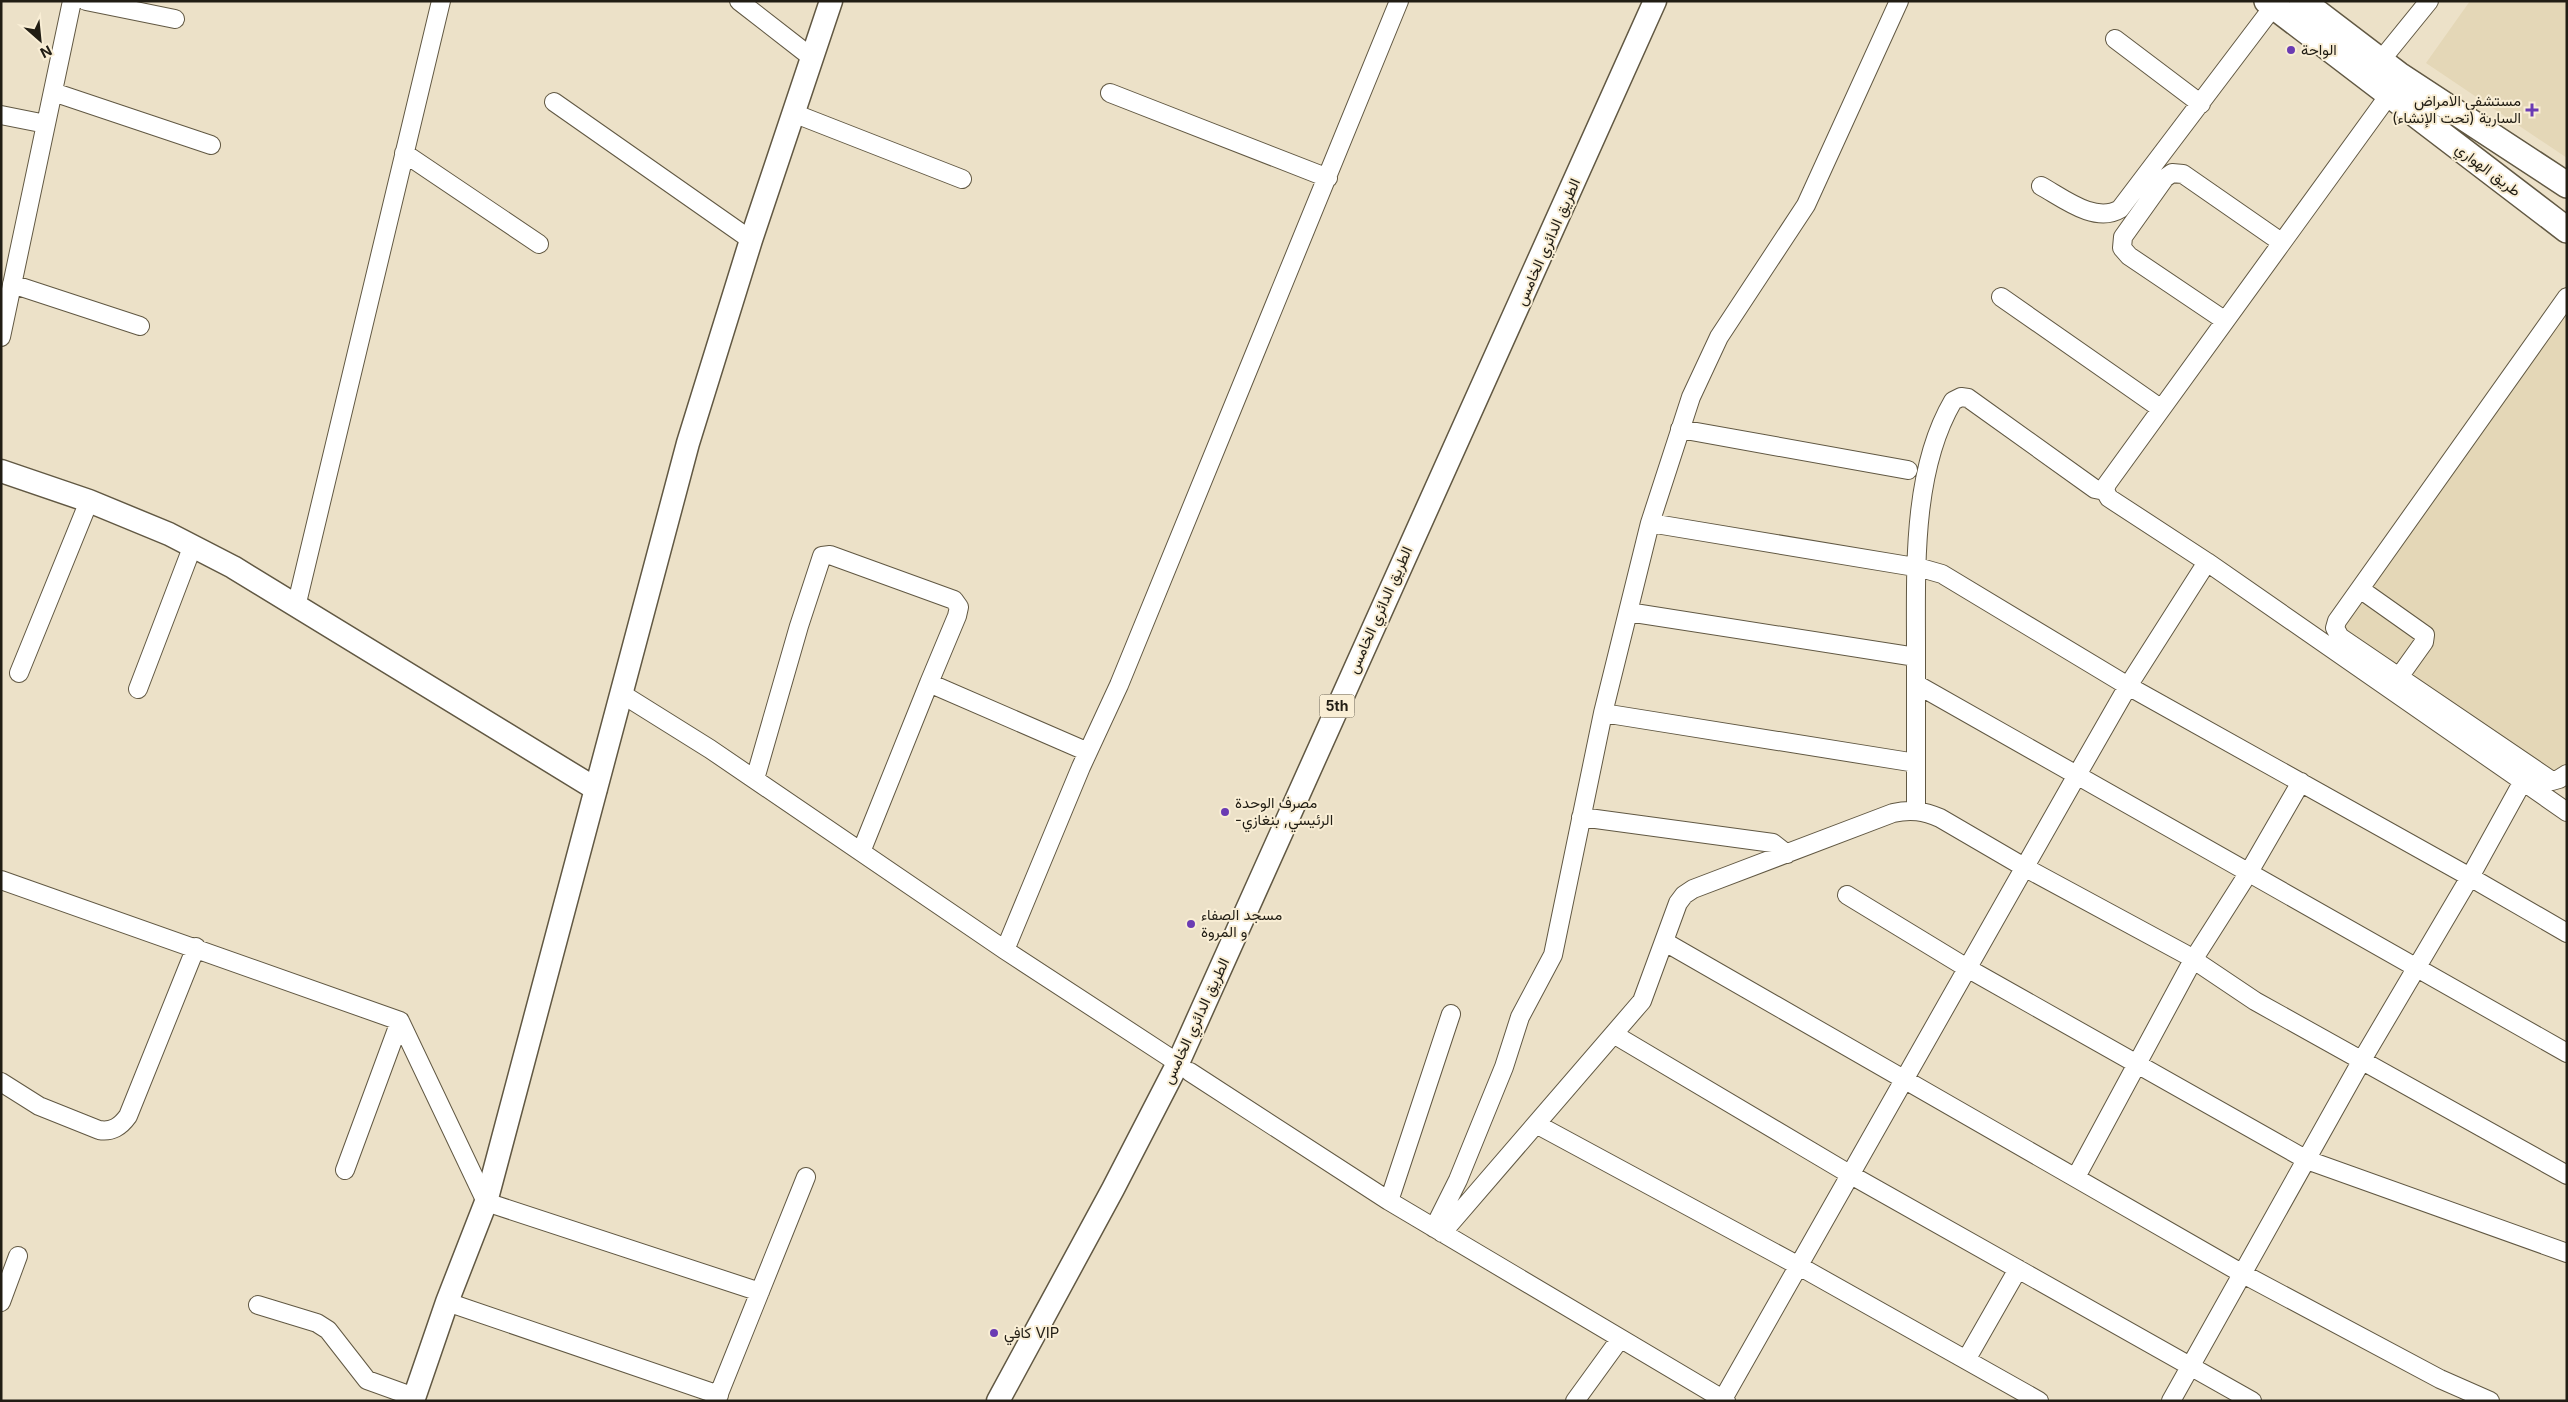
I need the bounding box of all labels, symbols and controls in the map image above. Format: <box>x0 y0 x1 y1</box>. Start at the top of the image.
north arrow <box>15 15 65 65</box>
place label: الواحة <box>2301 40 2337 59</box>
text: N <box>38 42 55 62</box>
marker: الواحة <box>2285 44 2297 56</box>
place label: مستشفي الامراض السارية (تحت الإنشاء) <box>2392 91 2521 128</box>
marker: مستشفي الامراض السارية (تحت الإنشاء) <box>2525 103 2539 117</box>
street label: طريق الهواري <box>2449 139 2525 204</box>
street label: الطريق الدائري الخامس <box>1511 175 1588 310</box>
street label: الطريق الدائري الخامس <box>1343 543 1420 678</box>
road number: 5th <box>1320 694 1354 718</box>
place label: مصرف الوحدة -الرئيسي, بنغازي <box>1235 793 1333 833</box>
marker: مصرف الوحدة -الرئيسي, بنغازي <box>1219 806 1231 818</box>
place label: مسجد الصفاء و المروة <box>1201 905 1282 941</box>
marker: مسجد الصفاء و المروة <box>1185 918 1197 930</box>
street label: الطريق الدائري الخامس <box>1158 955 1237 1089</box>
place label: كافي VIP <box>1004 1323 1059 1346</box>
marker: كافي VIP <box>988 1327 1000 1339</box>

